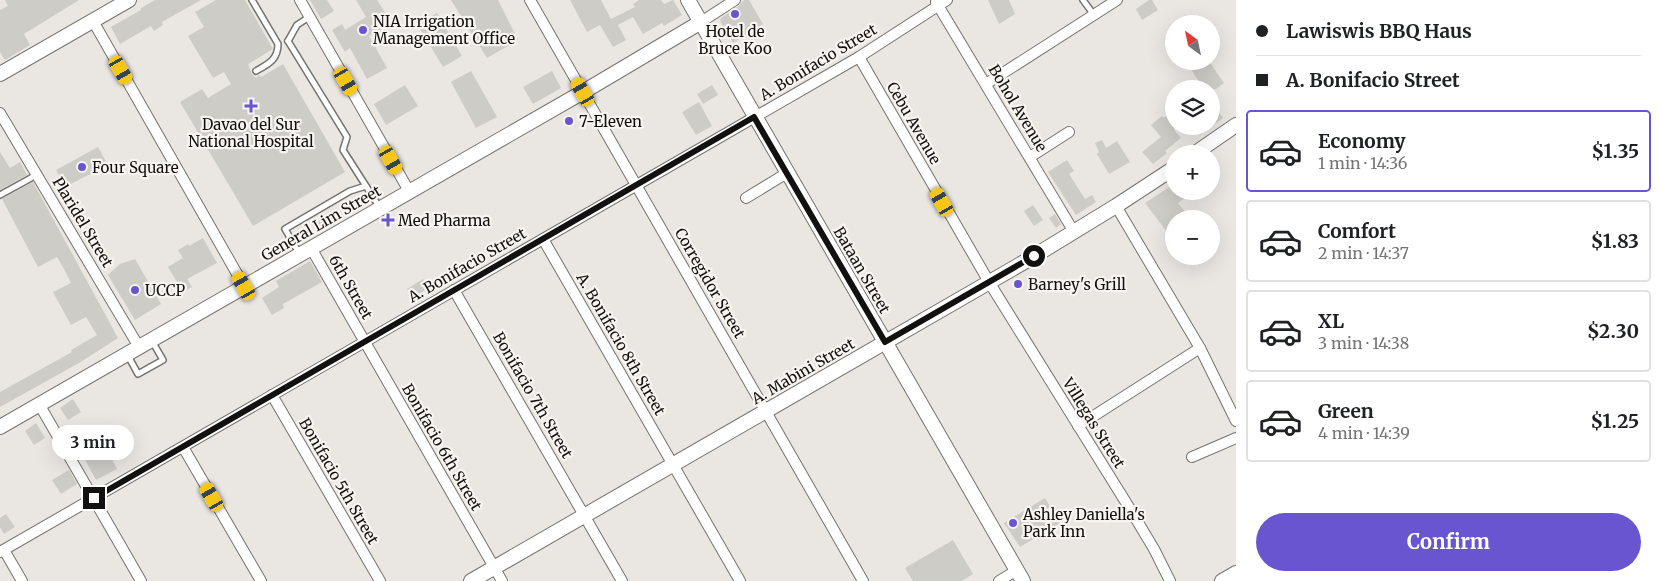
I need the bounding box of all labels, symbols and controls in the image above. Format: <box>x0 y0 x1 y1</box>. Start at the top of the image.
marker: Hotel de Bruce Koo <box>729 8 741 20</box>
place label: NIA Irrigation Management Office <box>373 12 515 48</box>
north arrow <box>1165 15 1220 70</box>
map controls <box>1165 15 1220 265</box>
street label: A. Bonifacio Street <box>755 19 880 105</box>
text: Lawiswis BBQ Haus <box>1286 19 1472 43</box>
place label: Hotel de Bruce Koo <box>698 22 772 58</box>
marker: NIA Irrigation Management Office <box>357 24 369 36</box>
car <box>107 53 134 87</box>
street label: Bohol Avenue <box>985 61 1052 155</box>
car <box>332 64 359 98</box>
text: A. Bonifacio Street <box>1286 68 1460 92</box>
car <box>569 75 596 109</box>
street label: Cebu Avenue <box>883 78 945 168</box>
button: layers <box>1165 80 1220 135</box>
marker: Davao del Sur National Hospital <box>244 99 258 113</box>
place label: 7-Eleven <box>579 112 642 131</box>
place label: Davao del Sur National Hospital <box>188 115 314 151</box>
marker: 7-Eleven <box>563 115 575 127</box>
icon: car <box>1258 129 1303 174</box>
text: Economy <box>1318 129 1406 153</box>
text: $1.35 <box>1592 139 1639 163</box>
car <box>377 143 404 177</box>
button: + <box>1165 145 1220 200</box>
text: 1 min · 14:36 <box>1318 153 1408 173</box>
place label: Four Square <box>92 158 179 177</box>
marker: Four Square <box>76 161 88 173</box>
street label: Plaridel Street <box>49 173 117 271</box>
street label: General Lim Street <box>258 181 384 265</box>
car <box>928 185 955 219</box>
button: − <box>1165 210 1220 265</box>
place label: Med Pharma <box>398 211 490 230</box>
marker: Med Pharma <box>382 214 394 226</box>
icon: car <box>1258 219 1303 264</box>
text: Comfort <box>1318 219 1396 243</box>
street label: A. Bonifacio Street <box>404 223 530 307</box>
street label: Bataan Street <box>830 223 895 317</box>
street label: Corregidor Street <box>671 224 749 342</box>
text: $1.83 <box>1591 229 1639 253</box>
text: 2 min · 14:37 <box>1318 243 1409 263</box>
route start <box>1023 245 1045 267</box>
street label: 6th Street <box>325 251 377 323</box>
car <box>230 269 257 303</box>
street label: A. Bonifacio 8th Street <box>572 269 670 419</box>
place label: Barney's Grill <box>1028 275 1126 294</box>
marker: Barney's Grill <box>1012 278 1024 290</box>
place label: UCCP <box>145 281 186 300</box>
marker: UCCP <box>129 284 141 296</box>
icon: car <box>1258 309 1303 354</box>
text: XL <box>1318 309 1344 333</box>
text: $2.30 <box>1587 319 1639 343</box>
street label: Bonifacio 7th Street <box>489 328 577 462</box>
text: 3 min · 14:38 <box>1318 333 1409 353</box>
street label: A. Mabini Street <box>747 334 858 409</box>
street label: Villegas Street <box>1058 374 1129 472</box>
street label: Bonifacio 6th Street <box>398 380 486 514</box>
icon: car <box>1258 399 1303 444</box>
text: Green <box>1318 399 1374 423</box>
text: $1.25 <box>1591 409 1639 433</box>
street label: Bonifacio 5th Street <box>295 414 383 548</box>
text: 4 min · 14:39 <box>1318 423 1410 443</box>
callout: 3 min <box>53 426 135 460</box>
text: 3 min <box>70 432 116 452</box>
car <box>198 480 225 514</box>
route end <box>83 487 105 509</box>
place label: Ashley Daniella's Park Inn <box>1022 505 1145 541</box>
button: Confirm <box>1256 513 1641 571</box>
marker: Ashley Daniella's Park Inn <box>1007 517 1019 529</box>

